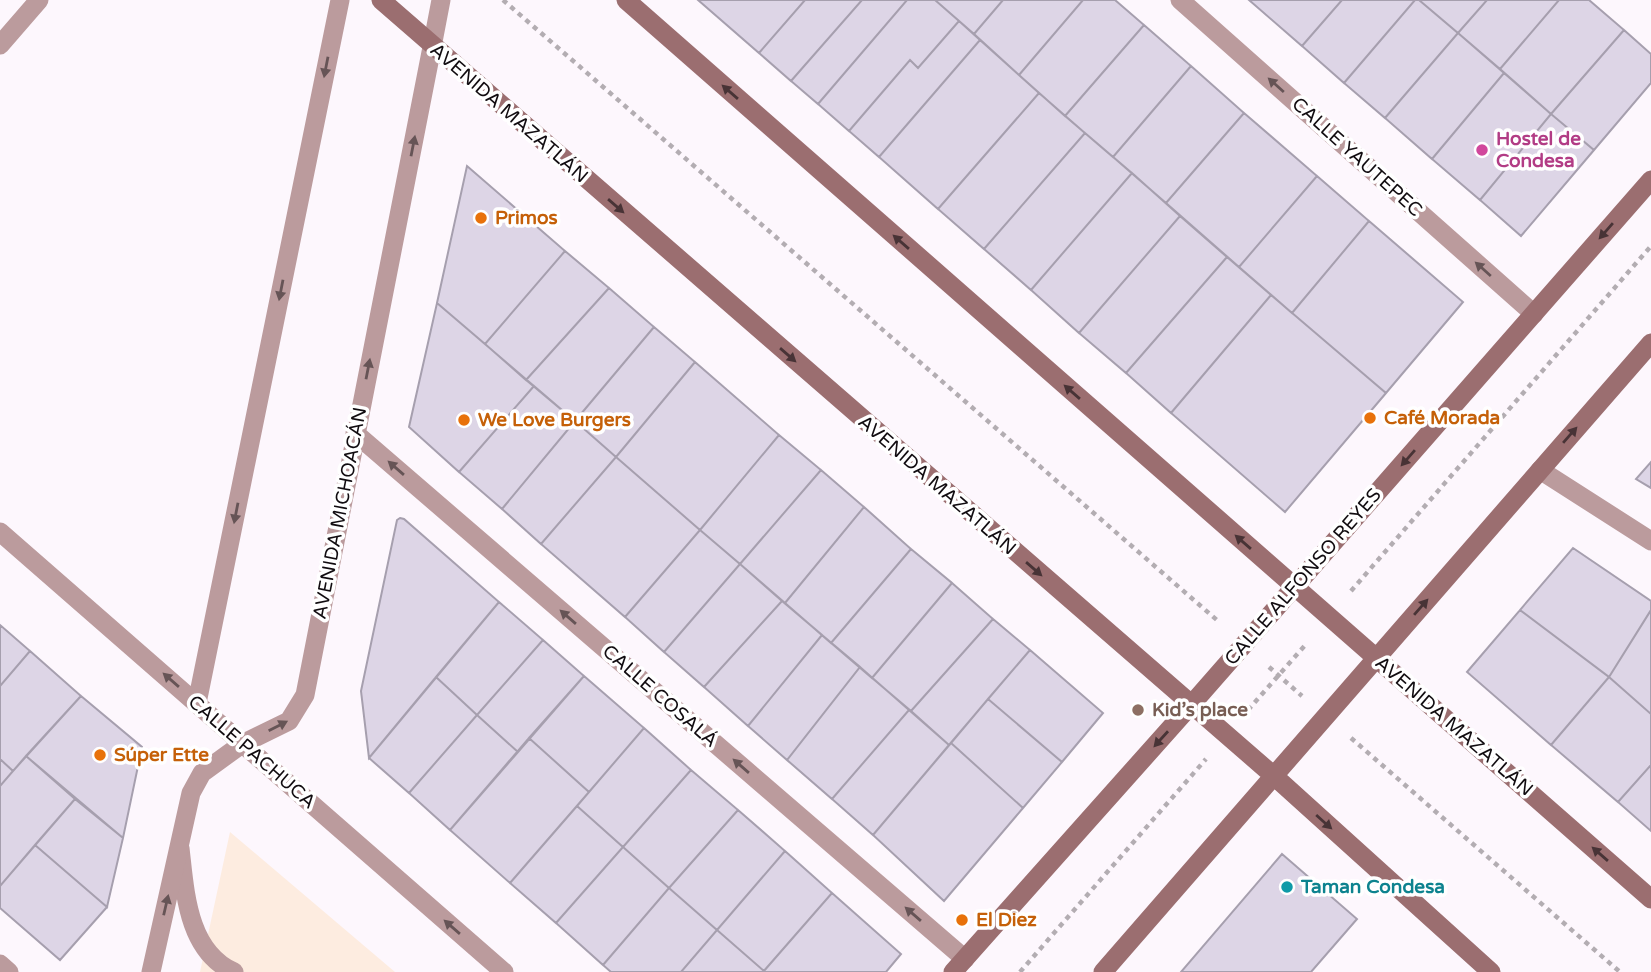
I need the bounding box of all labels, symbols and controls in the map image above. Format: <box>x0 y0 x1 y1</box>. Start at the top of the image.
street label: AVENIDA MAZATLÁN <box>426 38 593 187</box>
one-way arrow <box>321 56 332 78</box>
one-way arrow <box>1268 78 1285 94</box>
one-way arrow <box>721 84 739 100</box>
street label: CALLE YAUTEPEC <box>1288 93 1426 221</box>
place label: Hostel de Condesa <box>1496 128 1581 172</box>
one-way arrow <box>407 135 418 157</box>
marker: Hostel de Condesa <box>1474 142 1490 158</box>
one-way arrow <box>608 198 625 213</box>
place label: Primos <box>495 207 558 229</box>
marker: Primos <box>473 210 489 226</box>
one-way arrow <box>1599 223 1614 240</box>
one-way arrow <box>893 235 910 250</box>
one-way arrow <box>1474 262 1491 277</box>
one-way arrow <box>276 279 287 301</box>
one-way arrow <box>779 347 797 363</box>
one-way arrow <box>362 358 373 380</box>
one-way arrow <box>1064 385 1081 400</box>
street label: AVENIDA MICHOACÁN <box>308 405 371 621</box>
place label: Café Morada <box>1384 407 1500 429</box>
place label: We Love Burgers <box>478 409 631 432</box>
street label: AVENIDA MAZATLÁN <box>854 410 1021 559</box>
marker: Café Morada <box>1362 410 1378 426</box>
marker: We Love Burgers <box>456 412 472 428</box>
one-way arrow <box>1562 427 1577 444</box>
one-way arrow <box>1400 449 1416 467</box>
one-way arrow <box>387 460 405 476</box>
street label: CALLE ALFONSO REYES <box>1220 484 1386 670</box>
one-way arrow <box>230 502 241 524</box>
one-way arrow <box>1235 535 1252 550</box>
one-way arrow <box>1025 561 1043 577</box>
one-way arrow <box>1413 598 1429 616</box>
one-way arrow <box>560 610 577 625</box>
street label: CALLE COSALÁ <box>598 639 723 752</box>
street label: AVENIDA MAZATLÁN <box>1371 651 1538 800</box>
one-way arrow <box>162 673 179 688</box>
street label: CALLE PACHUCA <box>184 691 320 813</box>
place label: Kid’s place <box>1152 699 1248 722</box>
marker: Kid’s place <box>1130 702 1146 718</box>
one-way arrow <box>268 720 288 731</box>
one-way arrow <box>1154 731 1169 748</box>
place label: Súper Ette <box>114 744 209 767</box>
marker: Súper Ette <box>92 747 108 763</box>
one-way arrow <box>732 759 749 774</box>
one-way arrow <box>1316 814 1333 829</box>
one-way arrow <box>1591 847 1608 862</box>
place label: Taman Condesa <box>1300 876 1445 898</box>
marker: Taman Condesa <box>1279 879 1295 895</box>
one-way arrow <box>161 894 172 916</box>
one-way arrow <box>904 906 922 922</box>
place label: El Diez <box>976 909 1037 931</box>
marker: El Diez <box>954 912 970 928</box>
one-way arrow <box>444 920 461 935</box>

